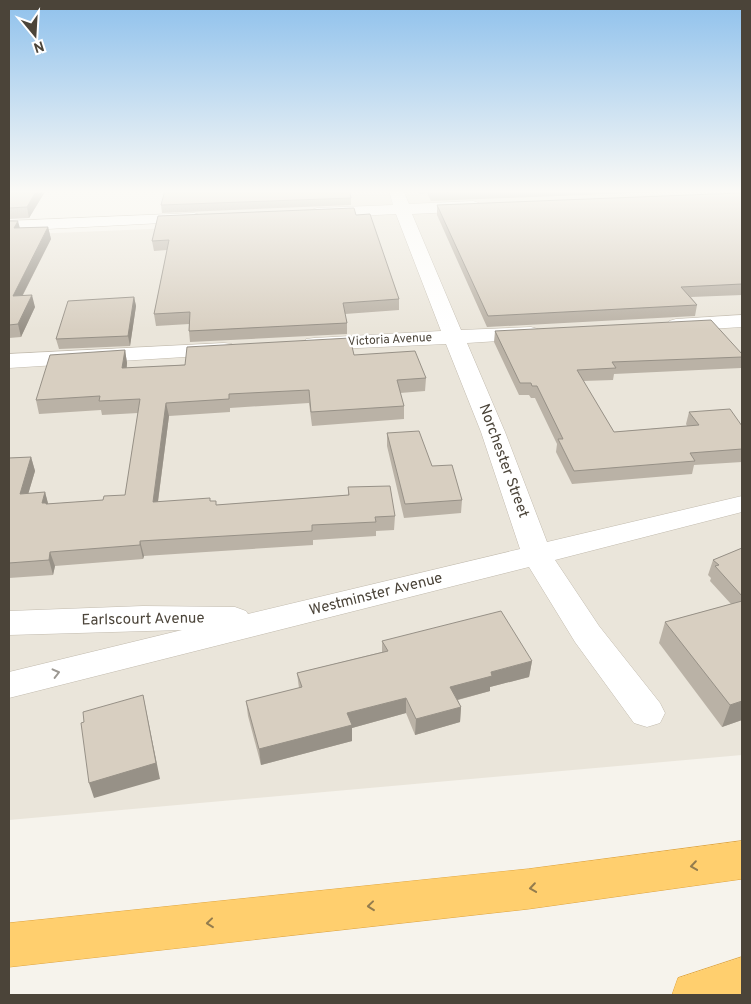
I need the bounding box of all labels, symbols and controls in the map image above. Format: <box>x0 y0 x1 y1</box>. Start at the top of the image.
north arrow <box>10 10 60 60</box>
text: N <box>31 36 46 56</box>
street label: Victoria Avenue <box>348 330 432 350</box>
street label: Norchester Street <box>474 401 532 521</box>
street label: Westminster Avenue <box>307 569 445 621</box>
street label: Earlscourt Avenue <box>81 609 205 631</box>
one-way arrow <box>52 668 61 679</box>
one-way arrow <box>690 860 698 871</box>
one-way arrow <box>529 883 537 893</box>
one-way arrow <box>367 900 375 911</box>
one-way arrow <box>206 917 214 928</box>

